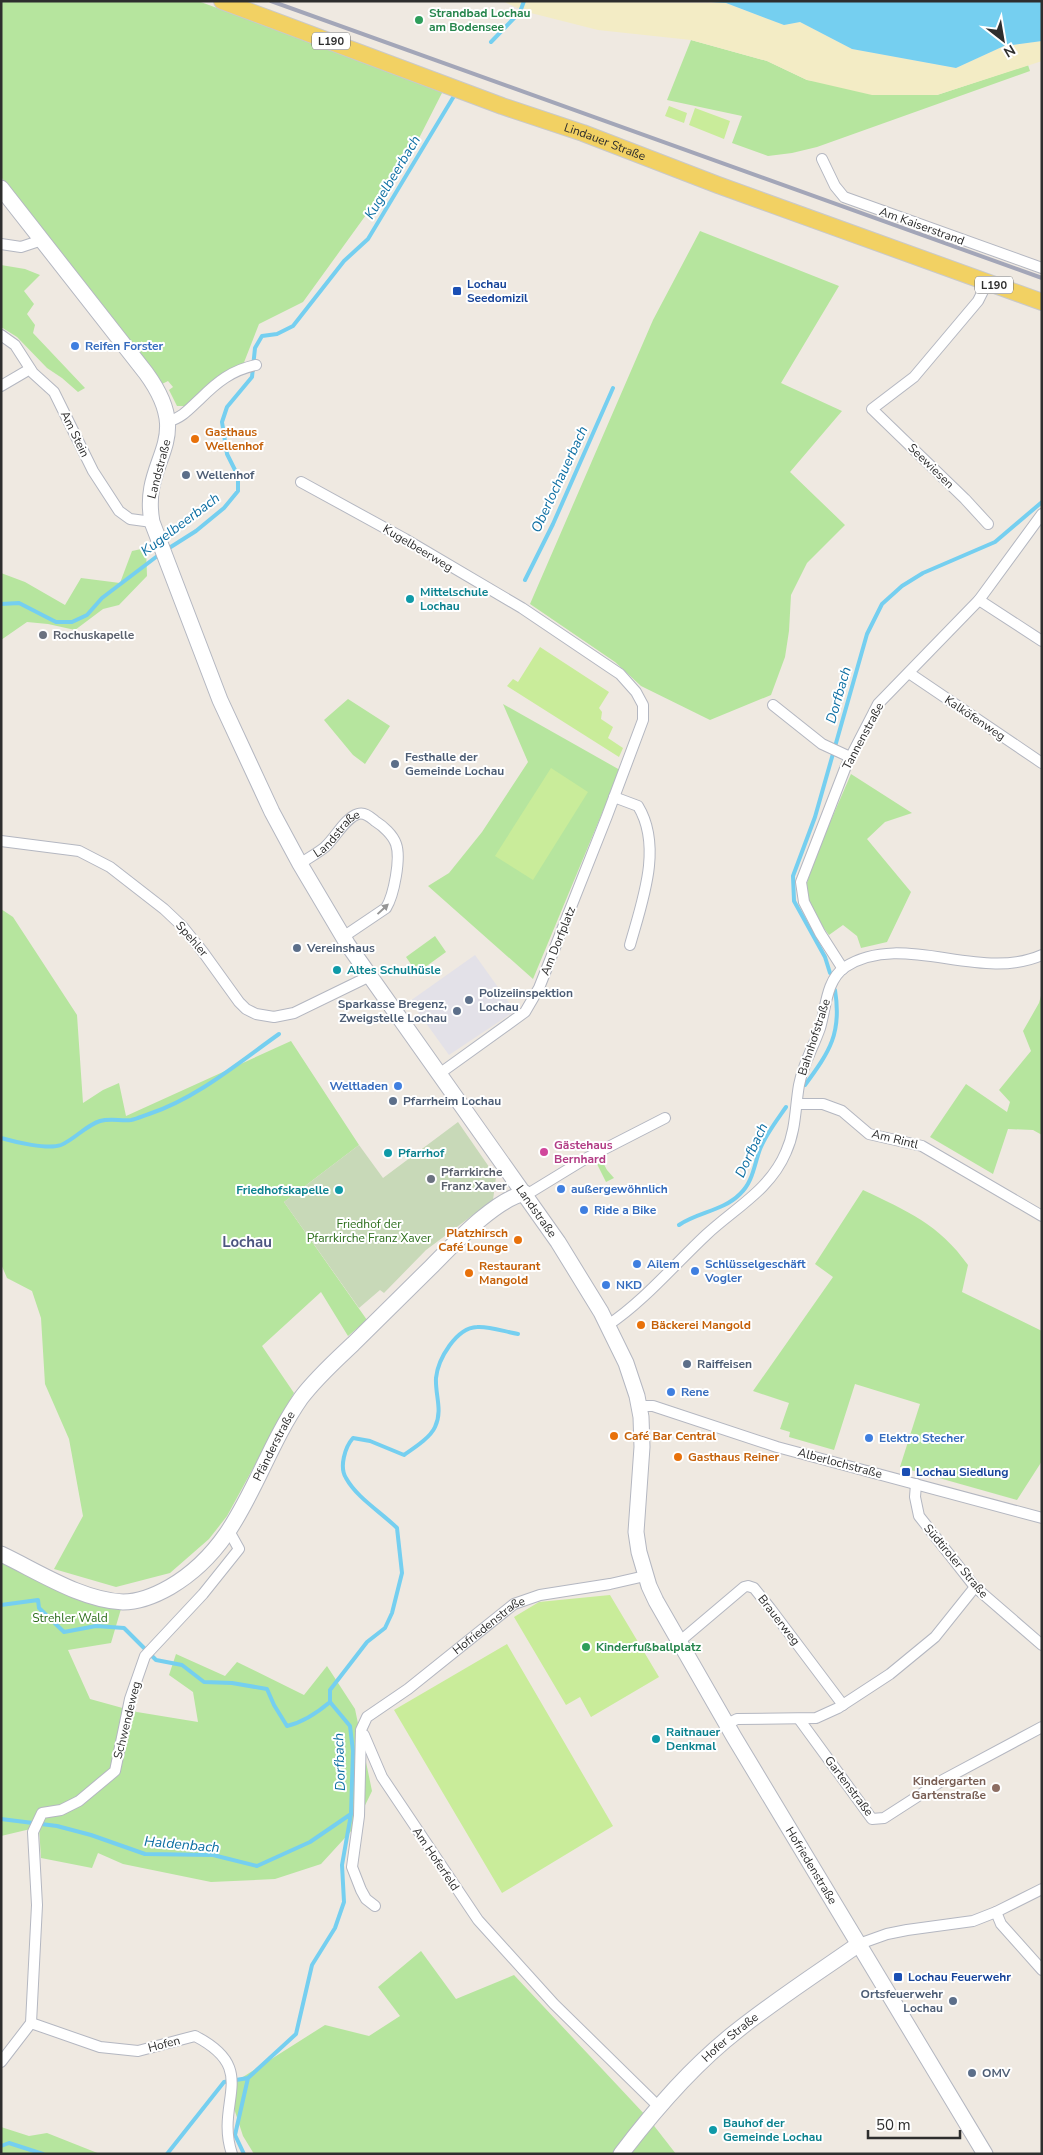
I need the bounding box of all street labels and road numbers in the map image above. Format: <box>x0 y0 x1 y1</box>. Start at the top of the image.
road number: L190 <box>312 32 350 49</box>
street label: Lindauer Straße <box>562 119 648 164</box>
street label: Am Kaiserstrand <box>877 203 967 249</box>
road number: L190 <box>975 276 1013 294</box>
street label: Am Stein <box>57 408 93 460</box>
street label: Landstraße <box>143 437 175 501</box>
street label: Seewiesen <box>904 440 958 492</box>
street label: Kugelbeerweg <box>380 521 456 575</box>
street label: Kalköfenweg <box>941 692 1009 744</box>
street label: Tannenstraße <box>839 700 887 772</box>
street label: Landstraße <box>310 806 362 861</box>
street label: Am Dorfplatz <box>537 904 579 978</box>
street label: Spehler <box>172 918 212 961</box>
street label: Bahnhofstraße <box>794 997 834 1077</box>
street label: Am Rintl <box>870 1125 920 1153</box>
street label: Landstraße <box>512 1182 560 1241</box>
street label: Pfänderstraße <box>249 1408 299 1484</box>
street label: Alberlochstraße <box>796 1444 884 1482</box>
street label: Südtiroler Straße <box>920 1521 992 1601</box>
street label: Brauerweg <box>754 1591 804 1649</box>
street label: Hofriedenstraße <box>449 1593 527 1658</box>
street label: Schwendeweg <box>110 1679 144 1761</box>
street label: Gartenstraße <box>821 1753 877 1819</box>
street label: Am Hoferfeld <box>409 1824 463 1894</box>
street label: Hofriedenstraße <box>782 1824 841 1907</box>
street label: Hofer Straße <box>698 2009 762 2066</box>
street label: Hofen <box>146 2032 182 2056</box>

